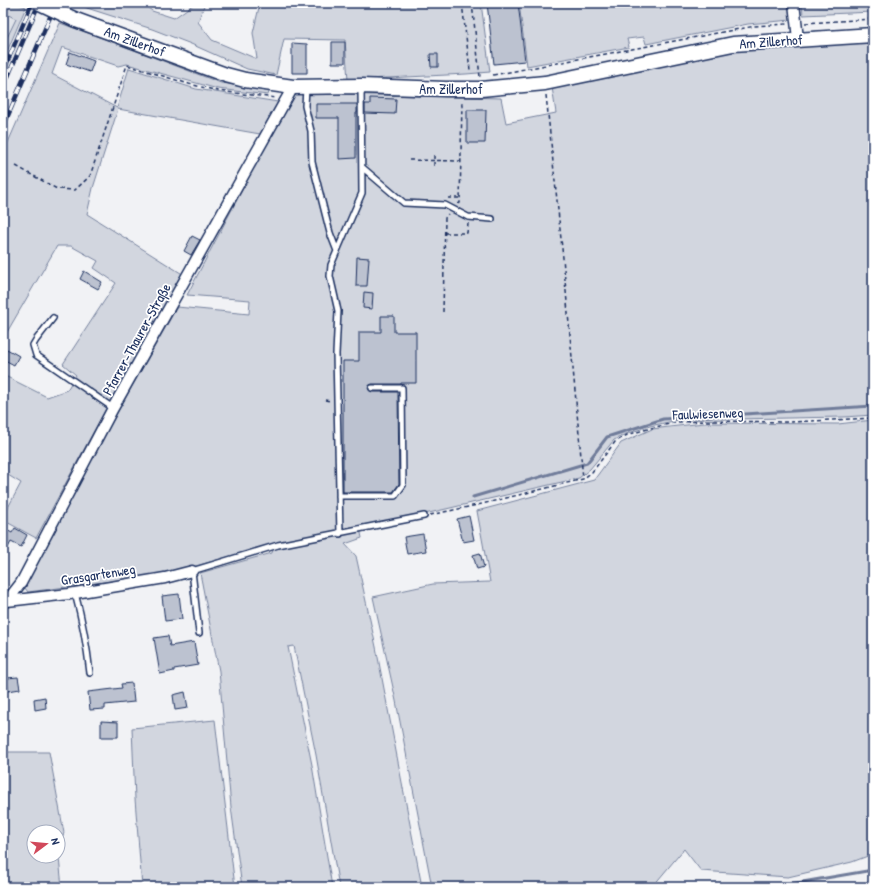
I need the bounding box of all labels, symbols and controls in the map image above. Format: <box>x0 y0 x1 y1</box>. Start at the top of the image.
street label: Am Zillerhof <box>102 21 168 61</box>
street label: Am Zillerhof <box>739 29 803 53</box>
street label: Am Zillerhof <box>419 79 483 98</box>
street label: Pfarrer-Thaurer-Straße <box>97 279 176 399</box>
street label: Faulwiesenweg <box>671 402 744 425</box>
street label: Grasgartenweg <box>59 559 137 590</box>
north arrow <box>26 824 66 864</box>
text: N <box>48 836 63 846</box>

